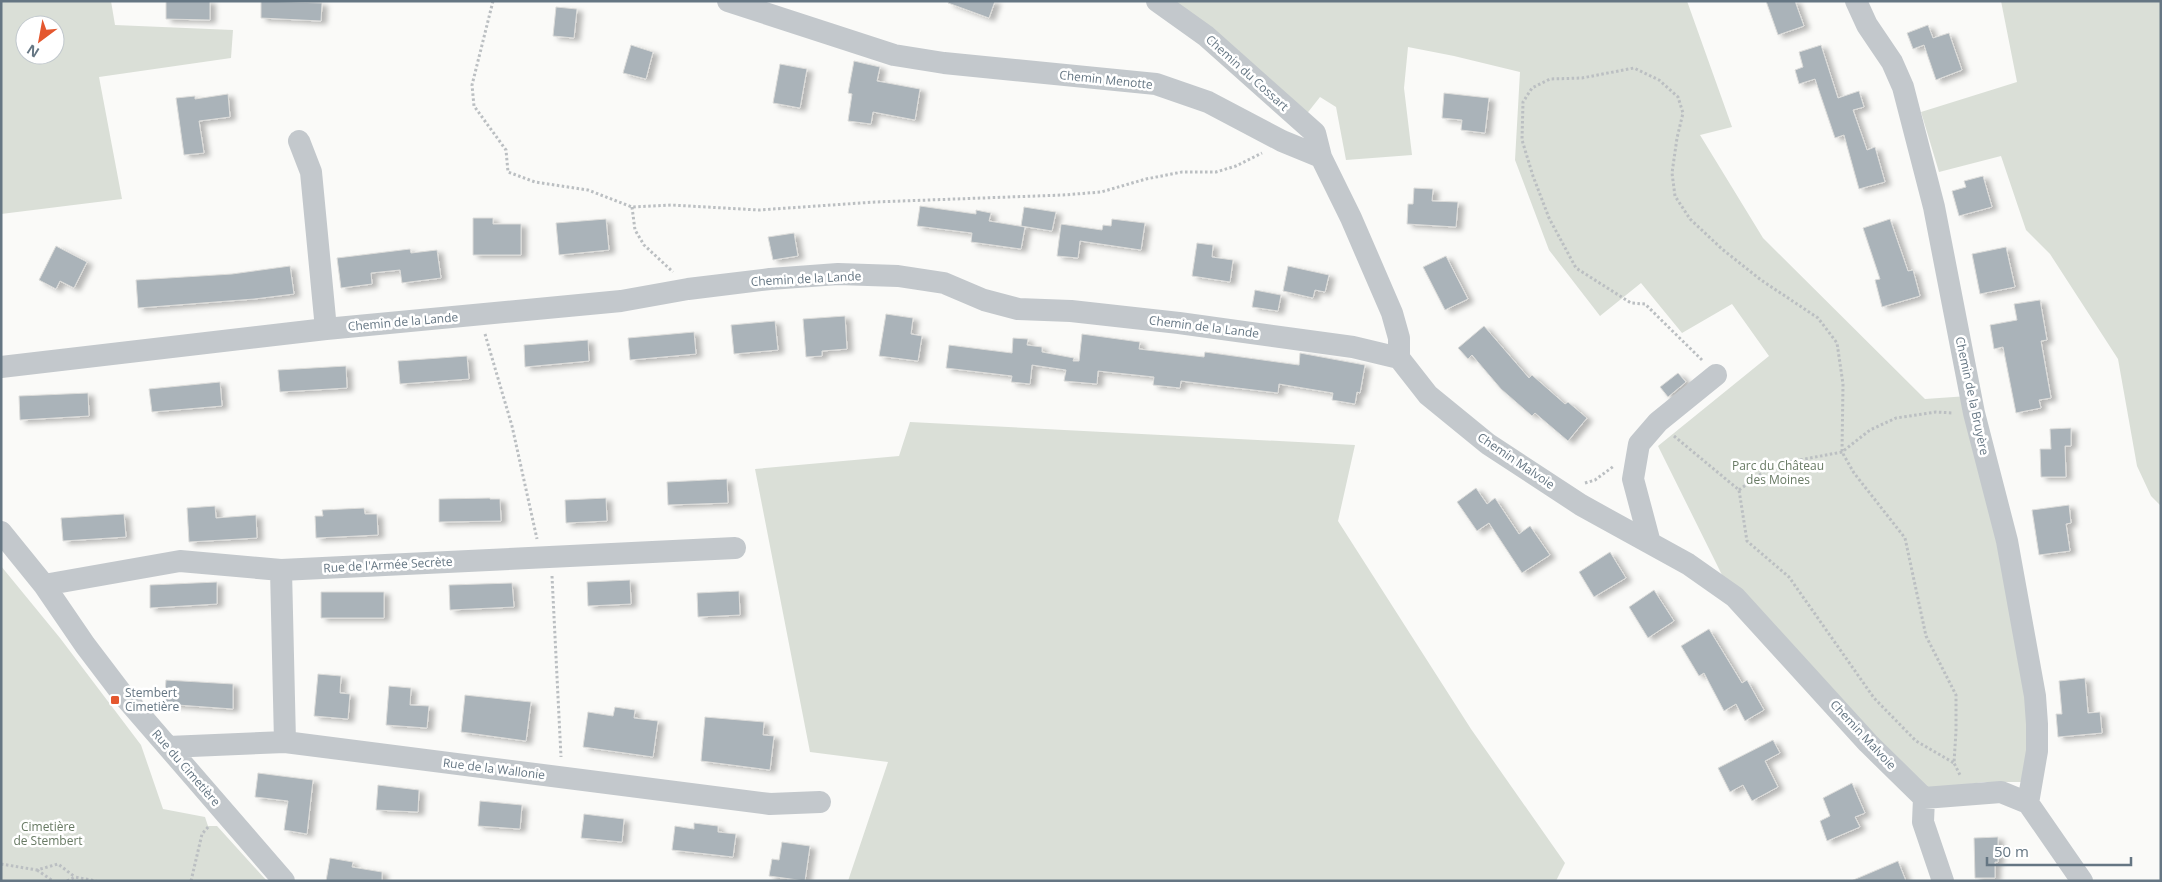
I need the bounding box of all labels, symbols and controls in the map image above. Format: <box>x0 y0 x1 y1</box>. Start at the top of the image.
north arrow <box>15 15 65 65</box>
street label: Chemin du Cossart <box>1202 31 1292 114</box>
text: N <box>23 40 43 63</box>
street label: Chemin Menotte <box>1059 66 1154 93</box>
street label: Chemin de la Lande <box>750 267 862 290</box>
street label: Chemin de la Lande <box>347 308 459 335</box>
street label: Chemin de la Lande <box>1148 311 1260 342</box>
street label: Chemin de la Bruyère <box>1952 335 1993 457</box>
street label: Chemin Malvoie <box>1474 428 1558 493</box>
park label: Parc du Château des Moines <box>1732 457 1824 488</box>
street label: Rue de l'Armée Secrète <box>323 553 453 576</box>
place label: Stembert Cimetière <box>125 684 179 715</box>
marker: Stembert Cimetière <box>109 694 121 706</box>
street label: Chemin Malvoie <box>1827 696 1900 773</box>
street label: Rue du Cimetière <box>148 726 225 810</box>
street label: Rue de la Wallonie <box>442 754 546 783</box>
park label: Cimetière de Stembert <box>13 818 83 849</box>
scale bar <box>1987 834 2131 866</box>
text: 50 m <box>1994 841 2029 861</box>

